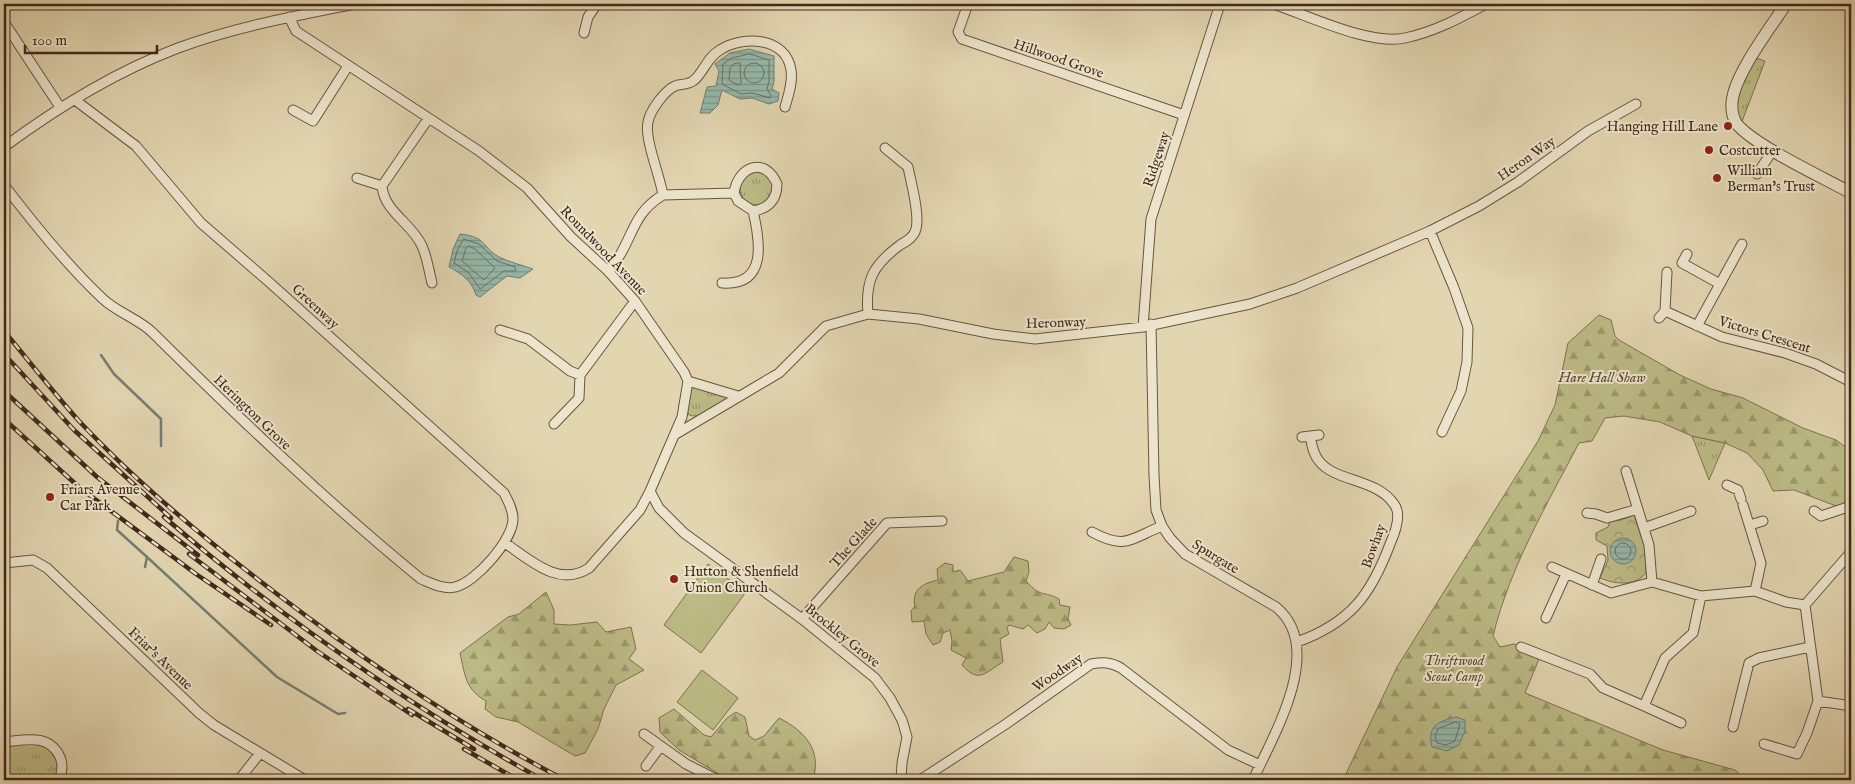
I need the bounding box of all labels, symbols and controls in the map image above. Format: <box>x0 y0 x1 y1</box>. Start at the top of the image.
scale bar <box>25 22 158 54</box>
text: 100 m <box>32 31 68 50</box>
street label: Hillwood Grove <box>1011 35 1107 83</box>
place label: Hanging Hill Lane <box>1607 118 1719 136</box>
marker: Hanging Hill Lane <box>1722 120 1734 132</box>
street label: Ridgeway <box>1139 129 1174 190</box>
street label: Heron Way <box>1494 132 1559 185</box>
place label: Costcutter <box>1719 142 1781 160</box>
marker: Costcutter <box>1703 144 1715 156</box>
place label: William Berman's Trust <box>1727 162 1815 196</box>
marker: William Berman's Trust <box>1711 172 1723 184</box>
street label: Roundwood Avenue <box>556 202 651 300</box>
street label: Greenway <box>288 280 343 333</box>
street label: Victors Crescent <box>1716 312 1813 358</box>
street label: Heronway <box>1026 313 1087 333</box>
park label: Hare Hall Shaw <box>1558 369 1646 387</box>
street label: Herington Grove <box>210 371 295 455</box>
place label: Friars Avenue Car Park <box>60 481 140 515</box>
marker: Friars Avenue Car Park <box>44 491 56 503</box>
street label: The Glade <box>826 513 882 572</box>
street label: Bowhay <box>1358 522 1390 571</box>
street label: Spurgate <box>1189 535 1243 579</box>
place label: Hutton & Shenfield Union Church <box>684 563 799 597</box>
marker: Hutton & Shenfield Union Church <box>668 573 680 585</box>
street label: Brockley Grove <box>801 600 884 672</box>
street label: Friar's Avenue <box>124 623 197 695</box>
street label: Woodway <box>1029 649 1086 696</box>
park label: Thriftwood Scout Camp <box>1424 652 1486 686</box>

